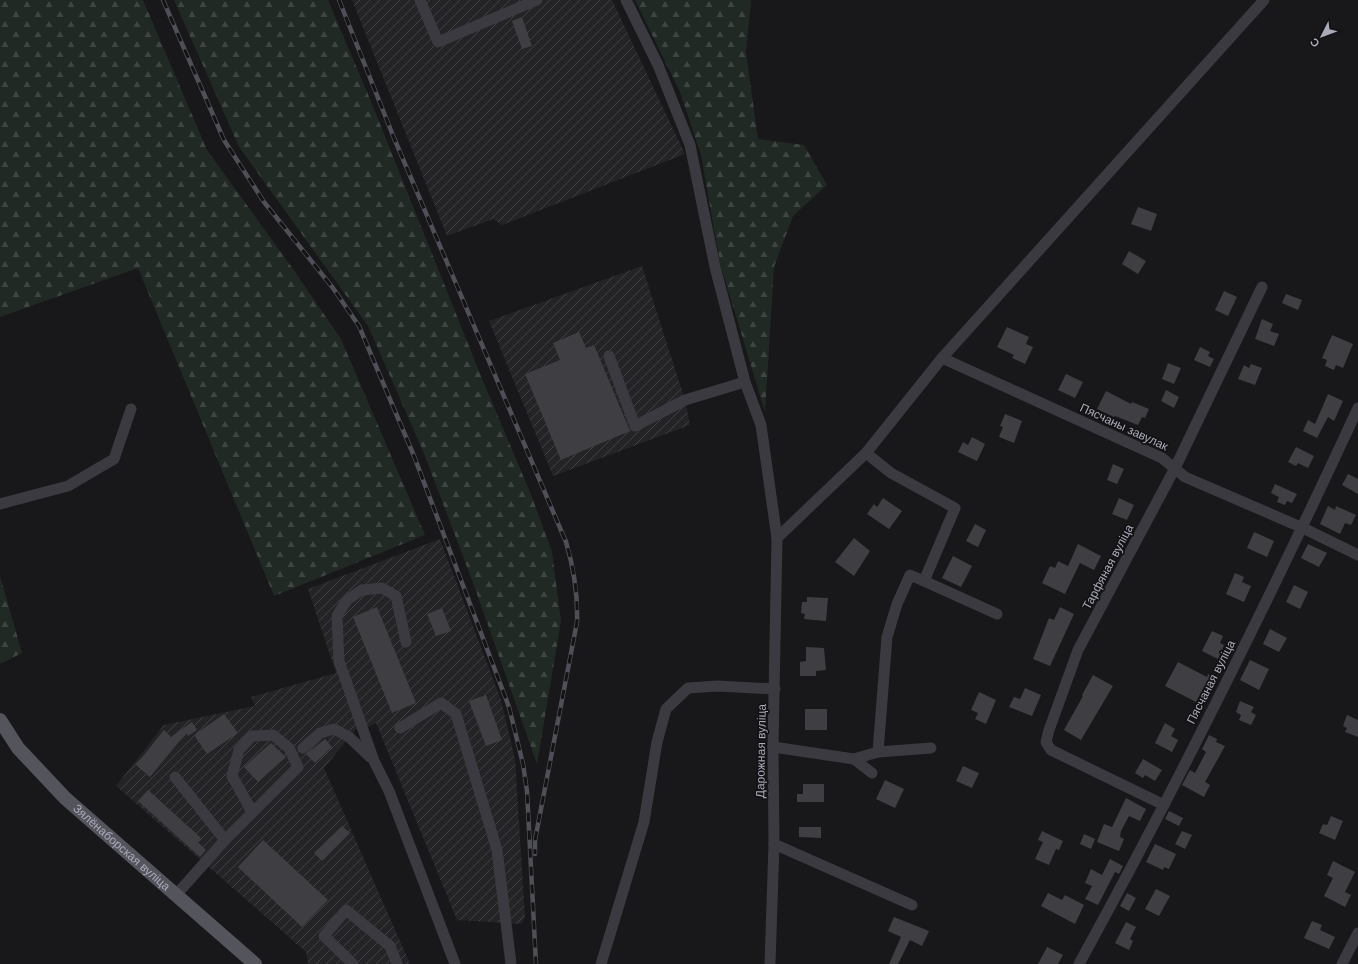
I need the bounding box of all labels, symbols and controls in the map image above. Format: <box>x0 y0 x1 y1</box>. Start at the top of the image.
north arrow <box>1302 16 1342 56</box>
text: С <box>1307 36 1322 50</box>
street label: Пясчаны завулак <box>1078 400 1171 454</box>
street label: Тарфяная вуліца <box>1080 522 1137 612</box>
street label: Пясчаная вуліца <box>1184 637 1238 726</box>
street label: Дарожная вуліца <box>753 703 769 798</box>
street label: Зялёнаборская вуліца <box>70 801 173 894</box>

